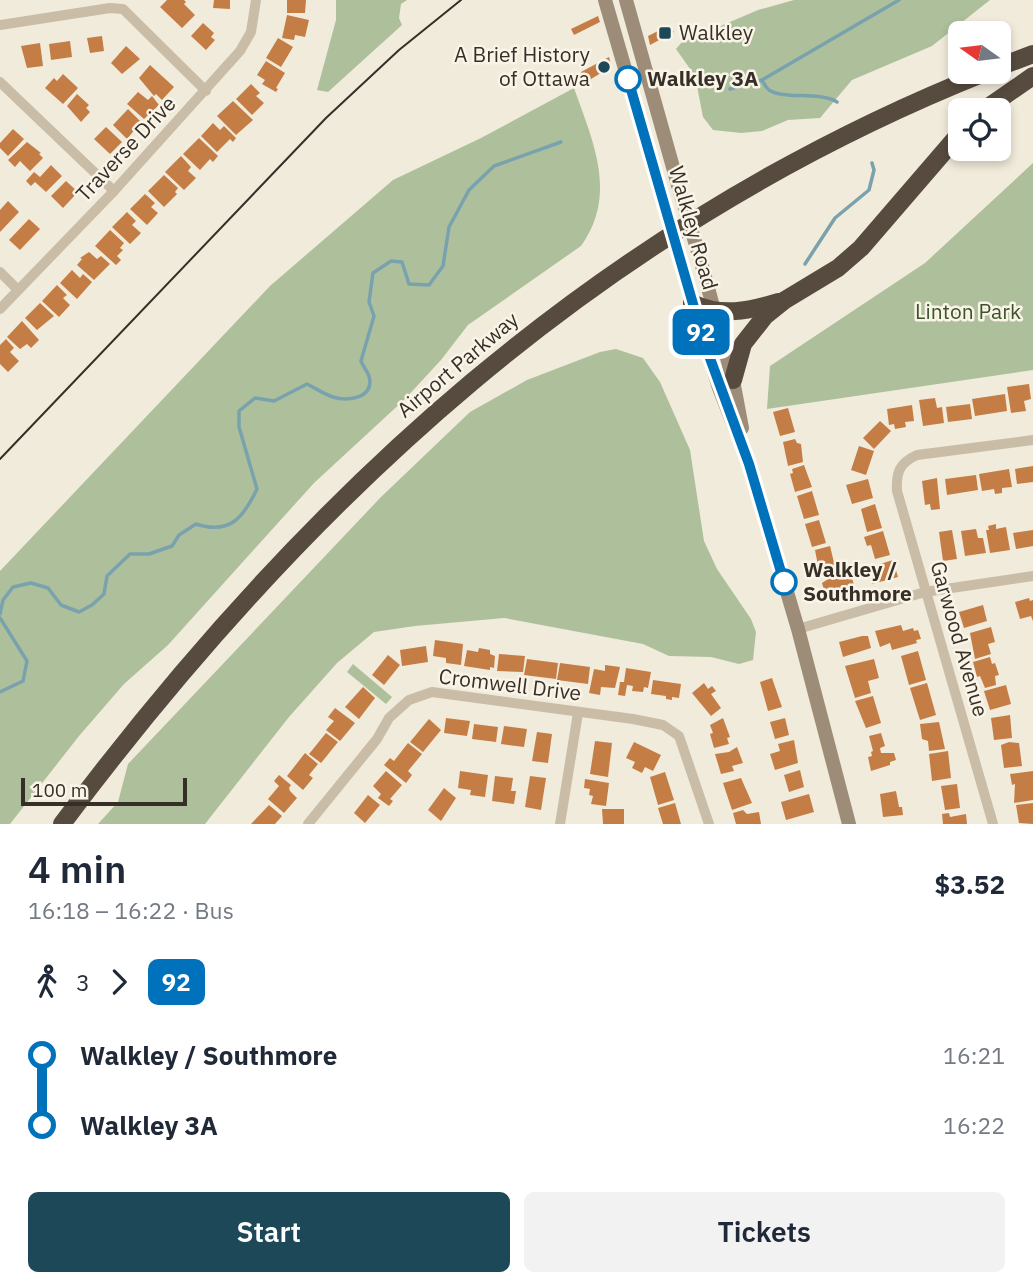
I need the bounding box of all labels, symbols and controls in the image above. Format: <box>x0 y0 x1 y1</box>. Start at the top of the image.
place label: Walkley <box>679 18 754 46</box>
north arrow <box>948 21 1012 84</box>
map controls <box>948 21 1011 161</box>
marker: Walkley <box>657 25 673 41</box>
place label: A Brief History of Ottawa <box>454 40 591 92</box>
marker: A Brief History of Ottawa <box>596 59 612 75</box>
place label: Walkley 3A <box>647 64 758 92</box>
marker: Walkley 3A <box>615 66 641 92</box>
street label: Traverse Drive <box>69 90 181 207</box>
button: locate <box>948 98 1011 161</box>
street label: Walkley Road <box>663 163 725 293</box>
park label: Linton Park <box>915 297 1021 325</box>
street label: Airport Parkway <box>391 305 524 423</box>
line badge: 92 <box>670 309 732 355</box>
text: 92 <box>687 316 715 348</box>
place label: Walkley / Southmore <box>803 555 912 607</box>
street label: Garwood Avenue <box>924 558 996 720</box>
marker: Walkley / Southmore <box>771 569 797 595</box>
street label: Cromwell Drive <box>437 661 583 707</box>
scale bar <box>21 775 187 807</box>
text: 100 m <box>32 778 87 802</box>
text: 4 min <box>28 844 126 893</box>
text: $3.52 <box>935 867 1005 901</box>
text: 16:18 – 16:22 · Bus <box>28 895 234 925</box>
icon: walk <box>28 963 66 1001</box>
icon: forward <box>100 963 138 1001</box>
text: 92 <box>162 966 191 998</box>
text: 3 <box>76 967 90 997</box>
text: Walkley / Southmore <box>80 1038 337 1072</box>
text: 16:21 <box>943 1040 1005 1070</box>
text: Walkley 3A <box>80 1108 218 1142</box>
text: 16:22 <box>943 1110 1005 1140</box>
button: Start <box>28 1192 510 1272</box>
button: Tickets <box>524 1192 1005 1272</box>

